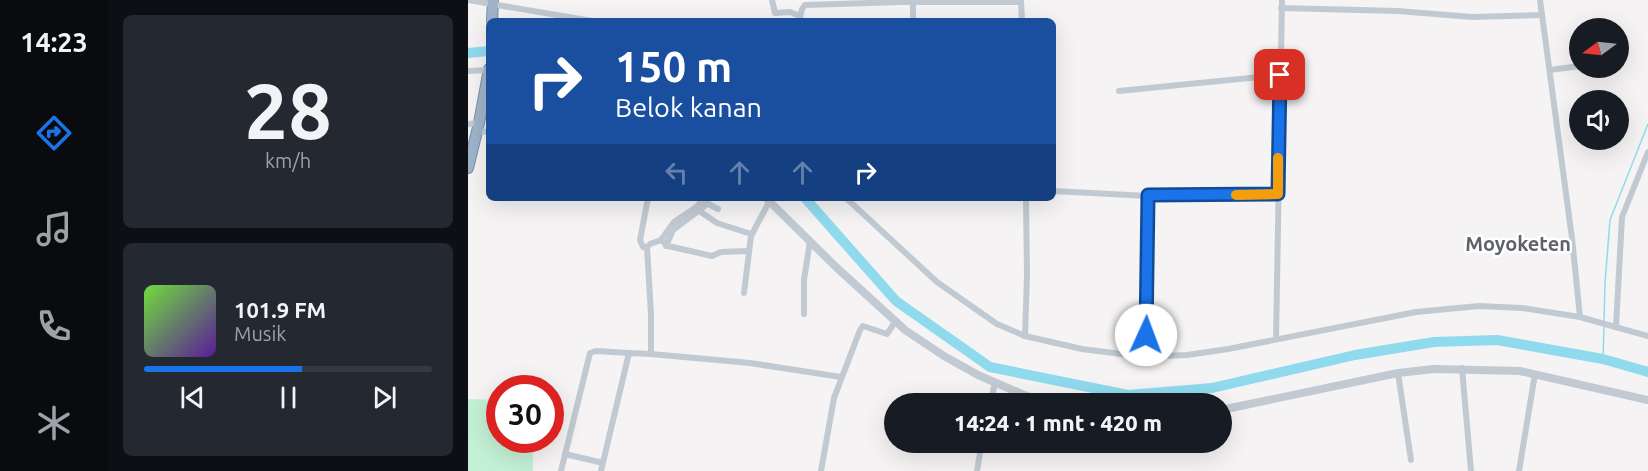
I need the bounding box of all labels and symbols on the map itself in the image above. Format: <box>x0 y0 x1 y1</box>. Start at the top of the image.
north arrow <box>1569 18 1629 78</box>
pin <box>1254 49 1305 100</box>
district label: Moyoketen <box>1465 232 1571 255</box>
position arrow <box>1114 303 1178 367</box>
speed limit sign: 30 <box>486 375 564 453</box>

